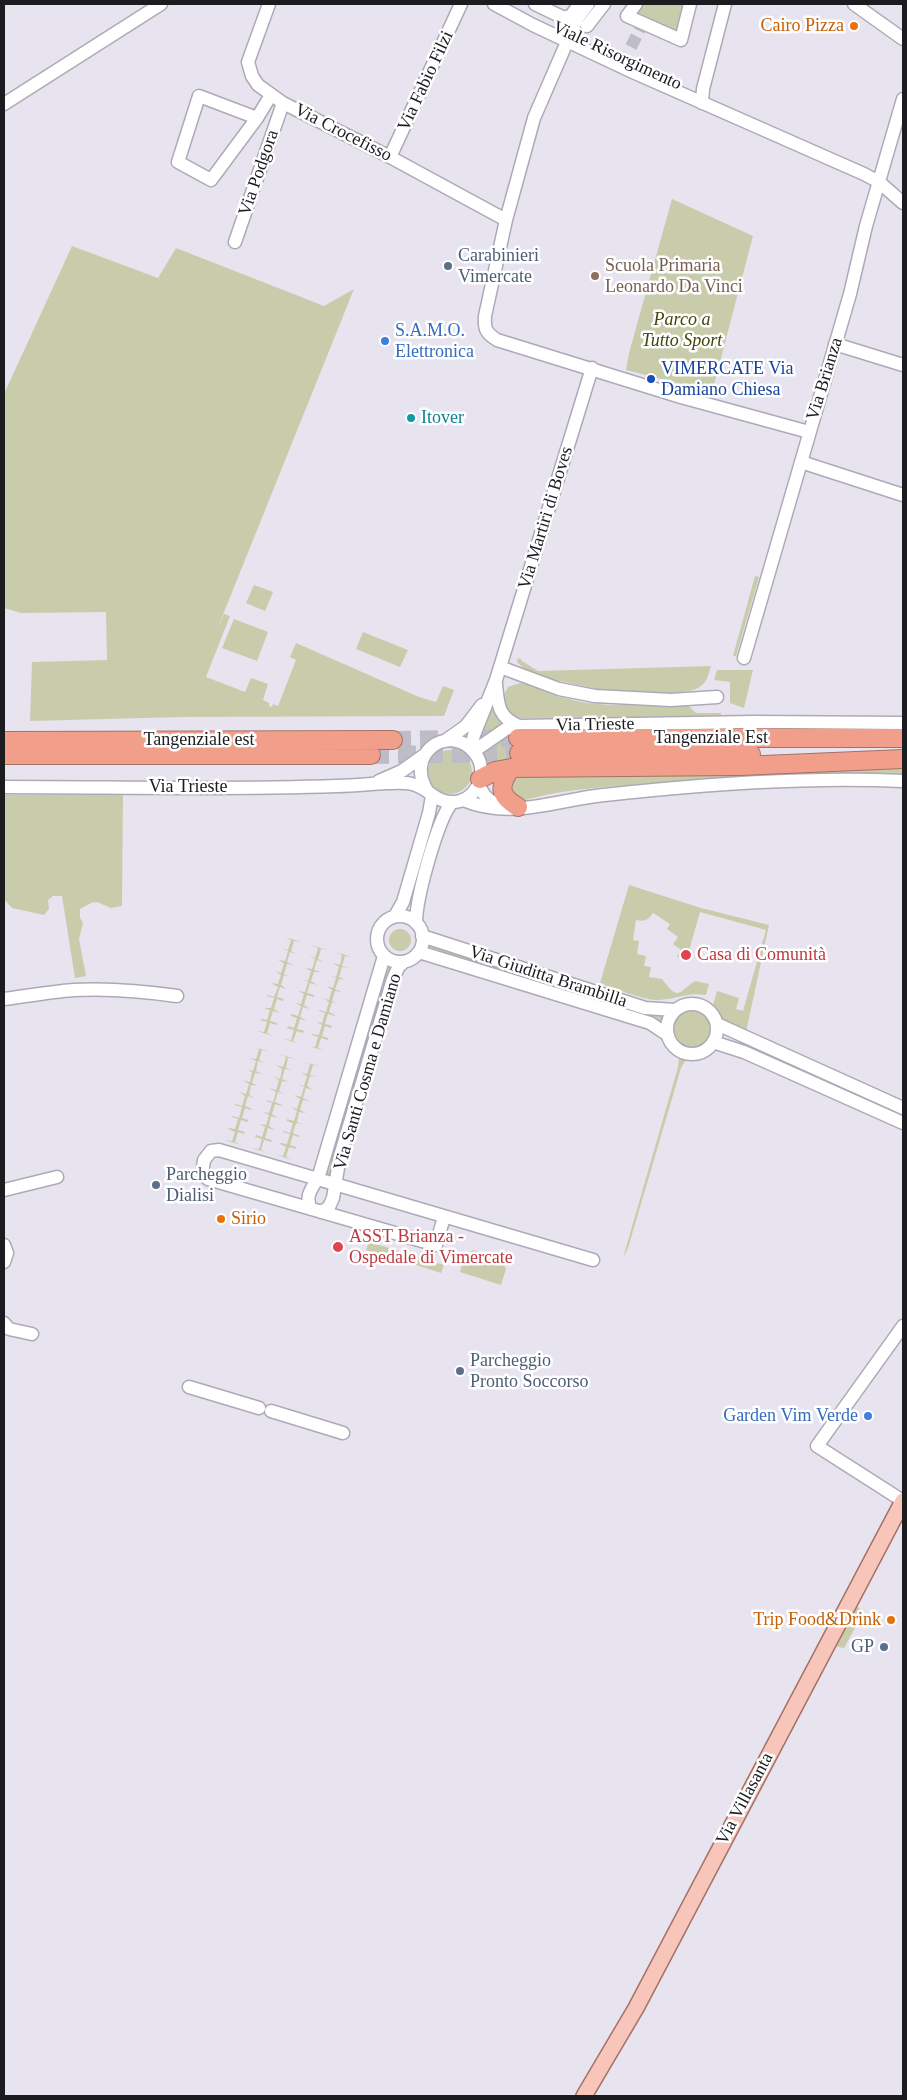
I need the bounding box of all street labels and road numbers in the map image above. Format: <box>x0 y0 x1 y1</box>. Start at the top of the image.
street label: Viale Risorgimento <box>549 17 685 95</box>
street label: Via Fabio Filzi <box>393 28 459 134</box>
street label: Via Crocefisso <box>291 99 395 167</box>
street label: Via Podgora <box>234 127 284 219</box>
street label: Via Brianza <box>802 335 848 423</box>
street label: Via Martiri di Boves <box>514 444 578 592</box>
street label: Via Trieste <box>555 714 635 736</box>
street label: Tangenziale Est <box>654 727 768 749</box>
street label: Tangenziale est <box>143 729 255 751</box>
street label: Via Trieste <box>149 776 227 798</box>
street label: Via Giuditta Brambilla <box>466 941 630 1013</box>
street label: Via Santi Cosma e Damiano <box>330 971 406 1173</box>
street label: Via Villasanta <box>712 1749 778 1849</box>

